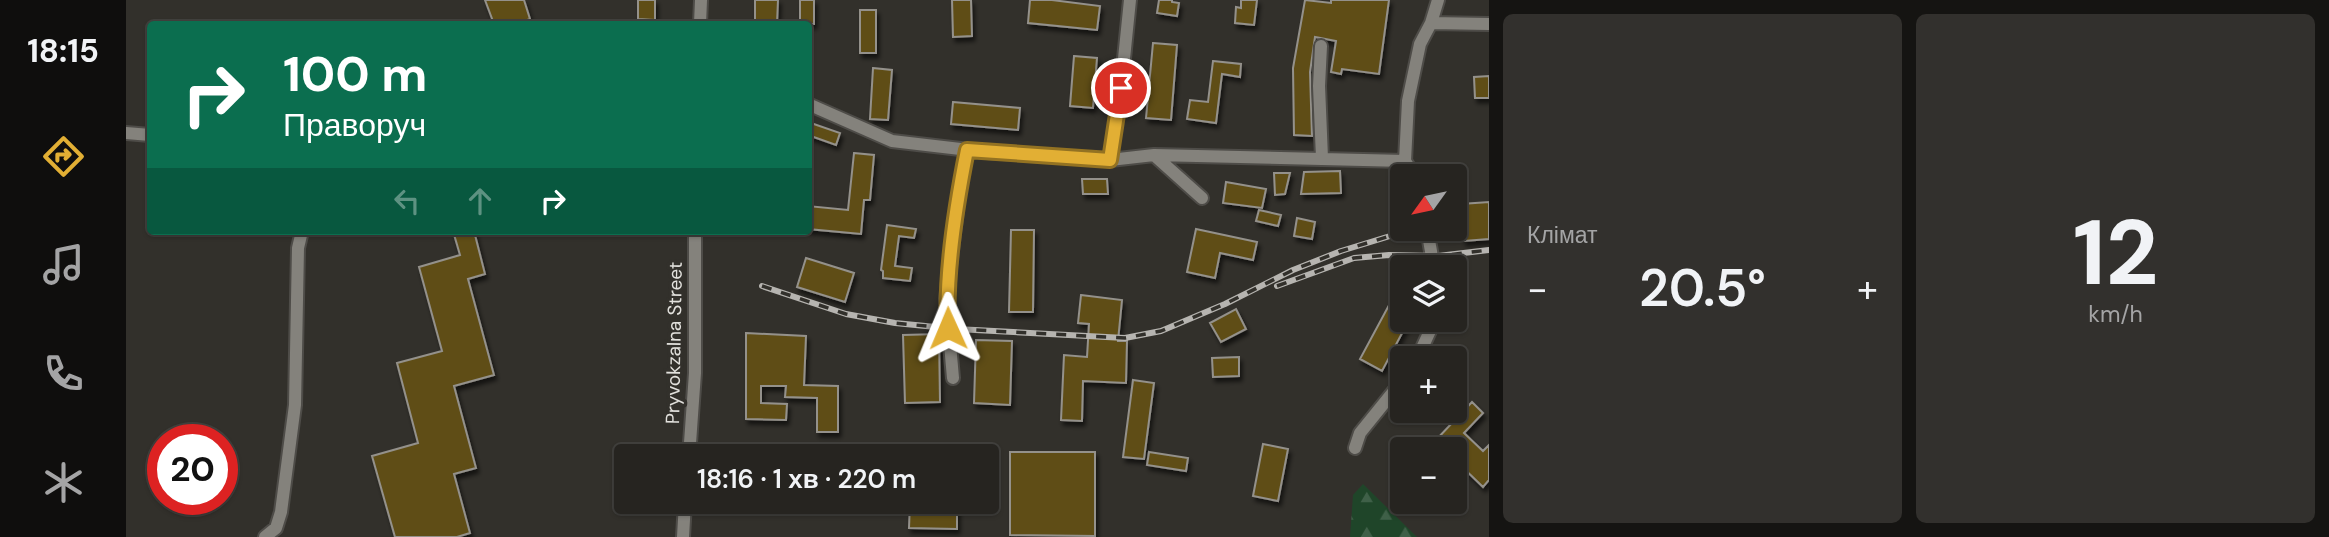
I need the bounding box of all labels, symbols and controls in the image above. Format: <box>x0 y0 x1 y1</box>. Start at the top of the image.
text: 18:15 <box>27 30 99 72</box>
text: 100 m <box>283 42 427 106</box>
icon: right <box>168 49 259 140</box>
pin <box>1091 58 1151 118</box>
icon: arrive <box>1102 69 1140 107</box>
text: Праворуч <box>283 104 426 146</box>
icon: directions <box>39 132 88 181</box>
north arrow <box>1390 164 1466 242</box>
map controls <box>1390 164 1467 514</box>
icon: left <box>388 182 426 220</box>
icon: ahead <box>461 182 499 220</box>
icon: right <box>534 182 572 220</box>
text: 12 <box>2073 194 2158 312</box>
text: Клімат <box>1527 220 1598 250</box>
icon: music <box>39 240 88 289</box>
text: 20.5° <box>1639 254 1766 322</box>
button: layers <box>1390 255 1467 332</box>
street label: Pryvokzalna Street <box>660 262 688 424</box>
text: − <box>1527 264 1548 314</box>
text: + <box>1857 264 1878 314</box>
position arrow <box>911 291 985 365</box>
text: km/h <box>2088 299 2143 329</box>
button: + <box>1390 346 1467 423</box>
icon: phone <box>39 349 88 398</box>
speed limit sign: 20 <box>147 424 238 515</box>
button: − <box>1390 437 1467 514</box>
icon: climate <box>39 458 88 507</box>
text: 18:16 · 1 хв · 220 m <box>697 462 916 496</box>

